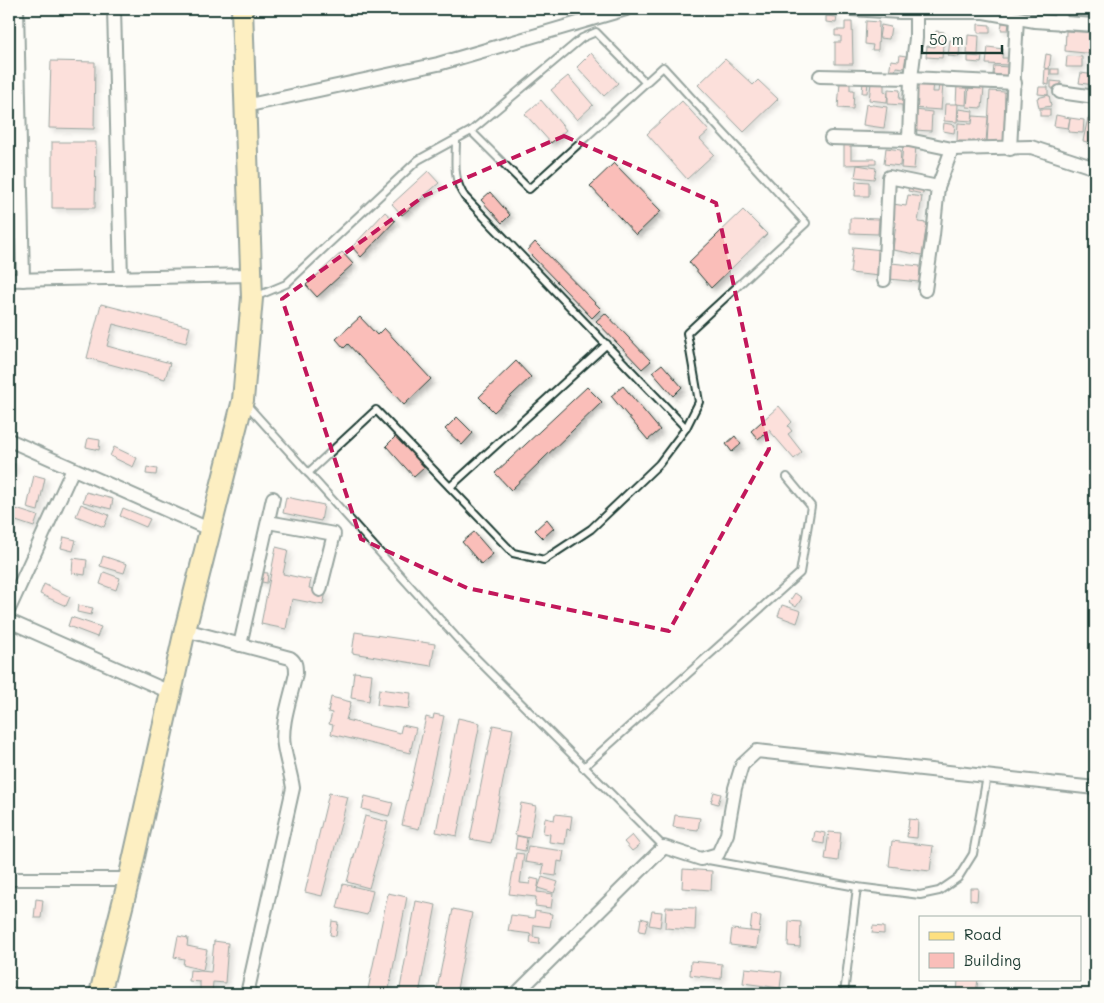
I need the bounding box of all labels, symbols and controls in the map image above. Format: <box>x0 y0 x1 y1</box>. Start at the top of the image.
scale bar <box>922 22 1002 54</box>
text: 50 m <box>929 29 964 49</box>
legend <box>919 916 1082 980</box>
text: Road <box>964 924 1001 944</box>
text: Building <box>964 950 1021 970</box>

